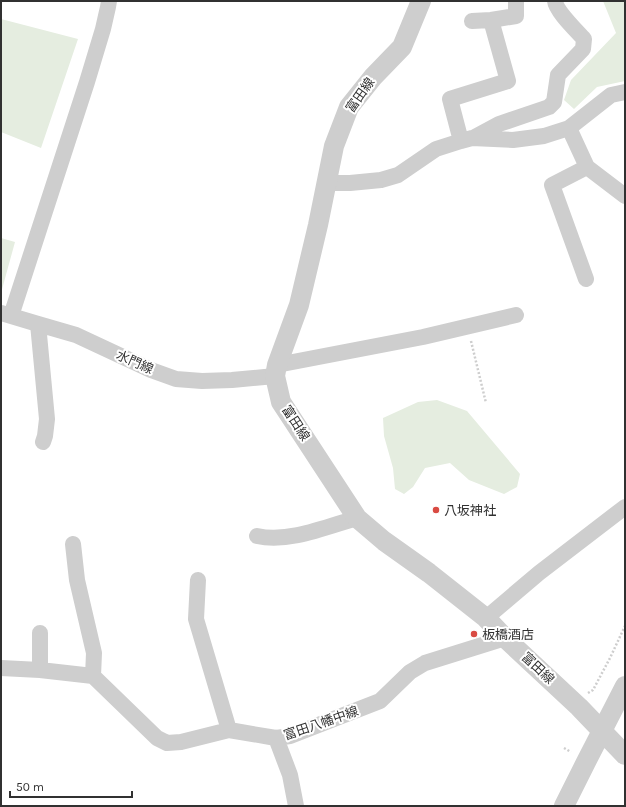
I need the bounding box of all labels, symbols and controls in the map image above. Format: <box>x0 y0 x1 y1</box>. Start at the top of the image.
street label: 富田線 <box>343 75 377 115</box>
street label: 水門線 <box>114 347 156 377</box>
street label: 富田線 <box>279 403 313 443</box>
place label: 八坂神社 <box>444 503 496 518</box>
marker: 八坂神社 <box>431 505 441 515</box>
place label: 板橋酒店 <box>482 627 534 642</box>
marker: 板橋酒店 <box>469 629 479 639</box>
street label: 富田線 <box>519 649 557 687</box>
street label: 富田八幡中線 <box>282 703 360 743</box>
scale bar <box>10 773 132 799</box>
text: 50 m <box>16 780 44 794</box>

